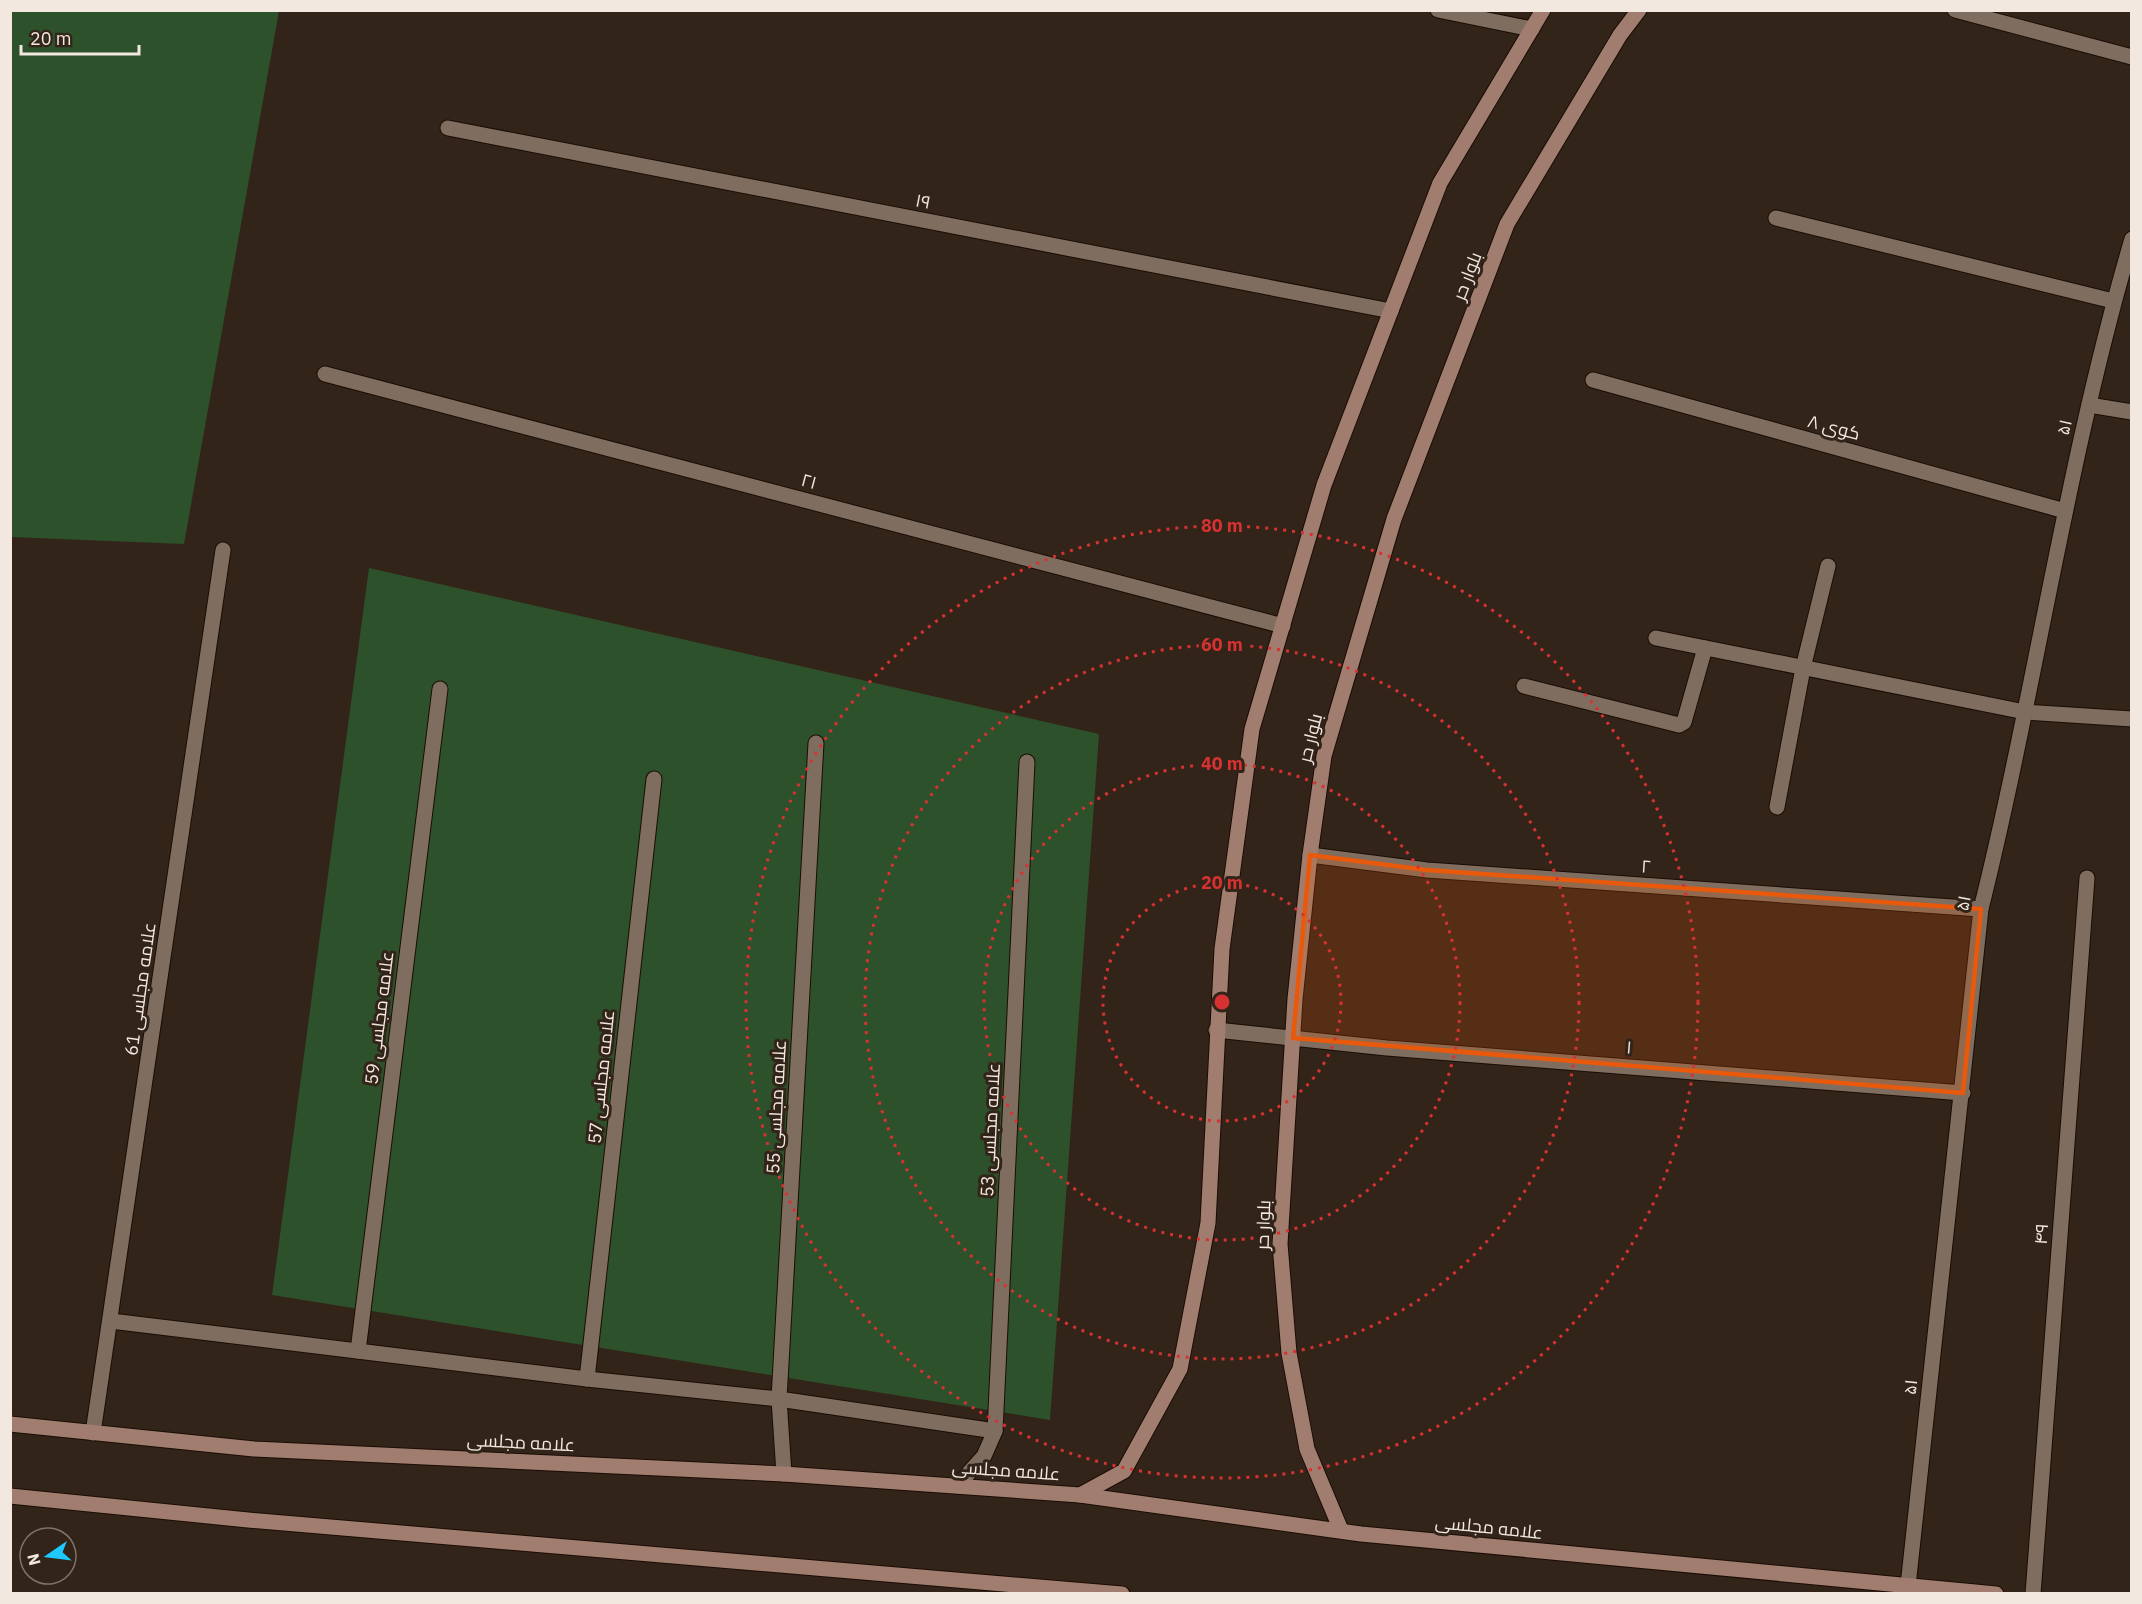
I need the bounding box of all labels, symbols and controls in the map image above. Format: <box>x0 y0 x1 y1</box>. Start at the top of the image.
scale bar <box>21 18 140 56</box>
text: 20 m <box>30 27 72 50</box>
street label: ۱۹ <box>913 188 933 214</box>
street label: بلوار حر <box>1447 249 1487 304</box>
street label: کوی ۸ <box>1805 409 1863 445</box>
street label: ۵۱ <box>2051 417 2077 437</box>
street label: ۲۱ <box>799 468 819 494</box>
text: 80 m <box>1201 514 1243 537</box>
text: 60 m <box>1201 633 1243 656</box>
street label: بلوار حر <box>1293 711 1327 766</box>
text: 40 m <box>1201 752 1243 775</box>
street label: ۲ <box>1640 854 1652 878</box>
text: 20 m <box>1201 871 1243 894</box>
street label: ۵۱ <box>1950 893 1976 913</box>
street label: علامه مجلسی 61 <box>119 921 161 1057</box>
street label: علامه مجلسی 59 <box>359 950 399 1086</box>
centre of rings <box>1212 992 1232 1012</box>
street label: علامه مجلسی 57 <box>583 1009 619 1145</box>
street label: ۱ <box>1625 1035 1633 1059</box>
street label: علامه مجلسی 55 <box>761 1039 791 1175</box>
street label: علامه مجلسی 53 <box>975 1062 1005 1198</box>
street label: بلوار حر <box>1251 1200 1275 1251</box>
street label: ۴۹ <box>2029 1223 2053 1245</box>
street label: ۵۱ <box>1898 1378 1922 1396</box>
street label: علامه مجلسی <box>466 1428 576 1456</box>
street label: علامه مجلسی <box>951 1455 1061 1485</box>
street label: علامه مجلسی <box>1434 1510 1544 1544</box>
north arrow <box>18 1526 78 1586</box>
text: N <box>22 1552 45 1568</box>

